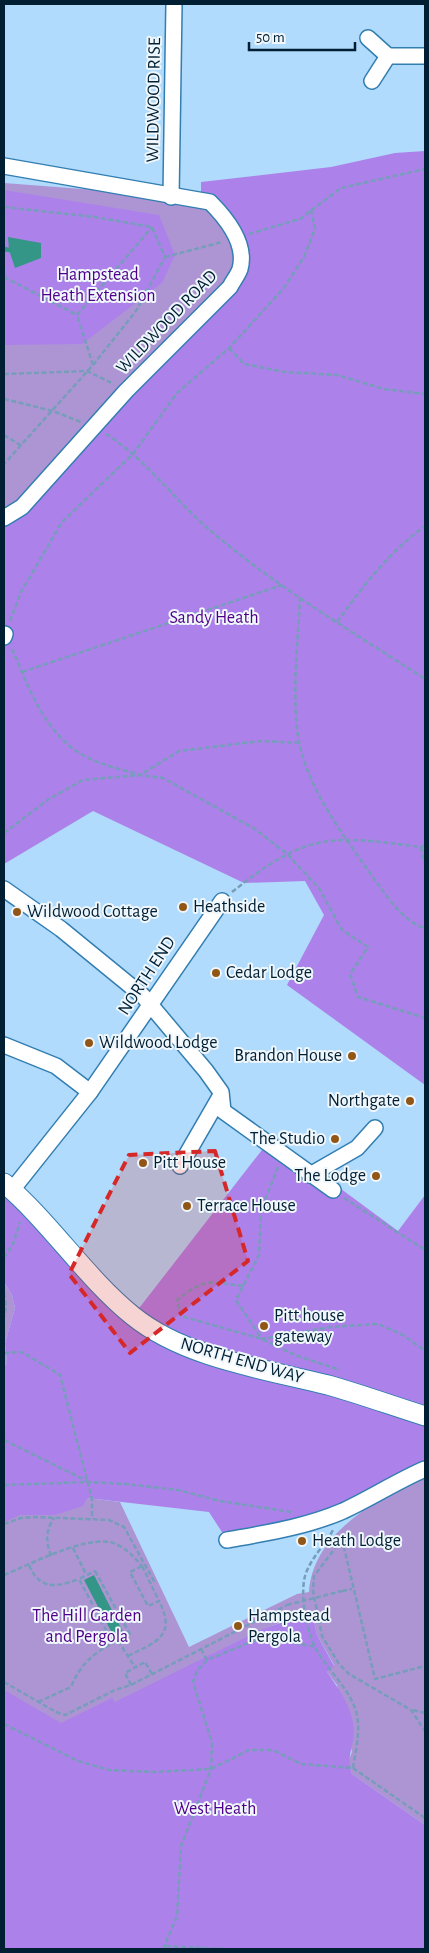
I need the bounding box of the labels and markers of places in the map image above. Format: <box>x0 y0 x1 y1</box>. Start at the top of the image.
place label: Heathside <box>193 898 265 916</box>
marker: Heathside <box>177 901 189 913</box>
place label: Wildwood Cottage <box>27 903 158 921</box>
marker: Wildwood Cottage <box>11 906 23 918</box>
place label: Cedar Lodge <box>226 964 312 982</box>
marker: Cedar Lodge <box>210 967 222 979</box>
place label: Wildwood Lodge <box>99 1034 218 1052</box>
marker: Wildwood Lodge <box>83 1037 95 1049</box>
place label: Brandon House <box>234 1047 342 1065</box>
marker: Brandon House <box>346 1050 358 1062</box>
place label: Northgate <box>328 1092 400 1110</box>
marker: Northgate <box>404 1095 416 1107</box>
place label: The Studio <box>250 1130 325 1148</box>
marker: The Studio <box>329 1133 341 1145</box>
place label: Pitt House <box>153 1154 226 1172</box>
marker: Pitt House <box>137 1157 149 1169</box>
place label: The Lodge <box>294 1167 366 1185</box>
marker: The Lodge <box>370 1170 382 1182</box>
place label: Terrace House <box>197 1197 296 1215</box>
marker: Terrace House <box>181 1200 193 1212</box>
place label: Pitt house gateway <box>274 1307 345 1346</box>
marker: Pitt house gateway <box>258 1320 270 1332</box>
place label: Heath Lodge <box>312 1532 401 1550</box>
marker: Heath Lodge <box>296 1535 308 1547</box>
place label: Hampstead Pergola <box>248 1607 330 1646</box>
marker: Hampstead Pergola <box>232 1620 244 1632</box>

